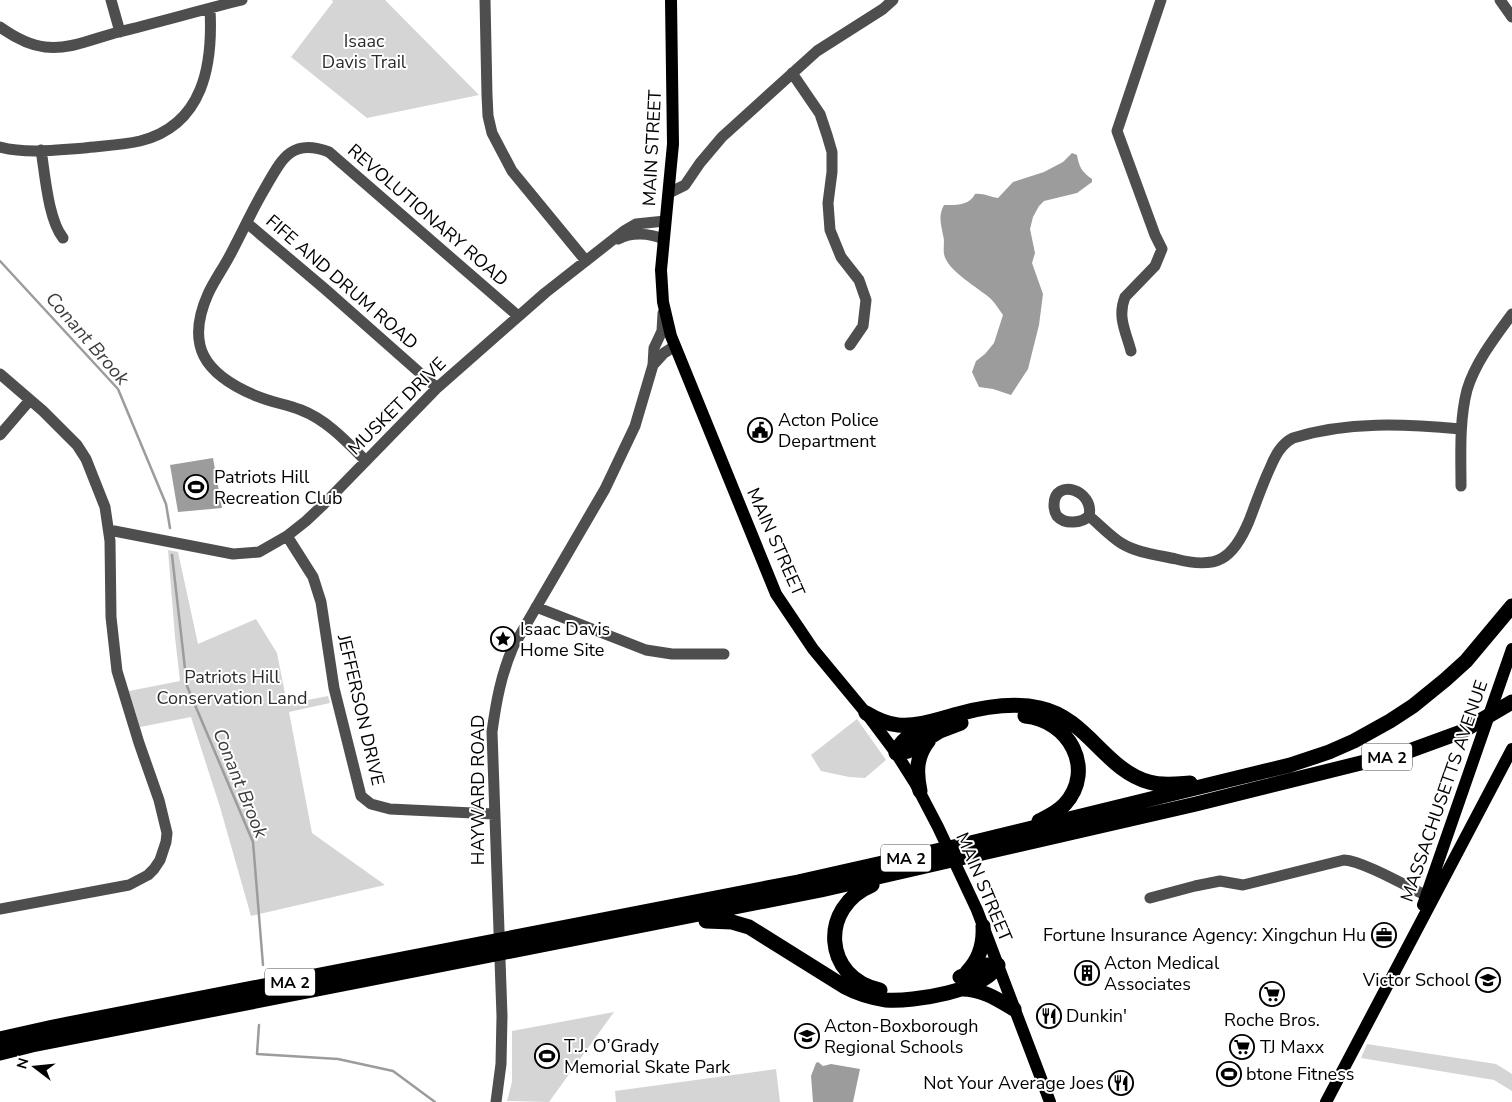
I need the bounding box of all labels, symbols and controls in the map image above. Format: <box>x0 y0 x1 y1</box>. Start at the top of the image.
park label: Isaac Davis Trail <box>322 29 407 74</box>
street label: MAIN STREET <box>637 89 667 207</box>
street label: REVOLUTIONARY ROAD <box>342 138 514 292</box>
street label: FIFE AND DRUM ROAD <box>261 209 423 355</box>
water label: Conant Brook <box>39 286 135 391</box>
street label: MUSKET DRIVE <box>343 352 451 460</box>
place label: Acton Police Department <box>778 408 879 453</box>
public building icon: Acton Police Department <box>747 417 773 443</box>
place label: Patriots Hill Recreation Club <box>214 465 343 510</box>
sports icon: Patriots Hill Recreation Club <box>183 474 209 500</box>
street label: MAIN STREET <box>741 484 811 600</box>
place label: Isaac Davis Home Site <box>520 617 610 662</box>
place icon: Isaac Davis Home Site <box>490 626 516 652</box>
street label: JEFFERSON DRIVE <box>332 631 390 788</box>
park label: Patriots Hill Conservation Land <box>157 665 307 710</box>
street label: MASSACHUSETTS AVENUE <box>1395 677 1493 905</box>
street label: HAYWARD ROAD <box>466 715 490 865</box>
water label: Conant Brook <box>206 725 274 842</box>
road number: MA 2 <box>1362 744 1412 770</box>
street label: MAIN STREET <box>950 829 1018 945</box>
road number: MA 2 <box>881 844 931 871</box>
office icon: Fortune Insurance Agency: Xingchun Hu <box>1371 922 1397 948</box>
place label: Fortune Insurance Agency: Xingchun Hu <box>1043 923 1366 947</box>
place label: Acton Medical Associates <box>1104 951 1220 996</box>
building icon: Acton Medical Associates <box>1074 960 1100 986</box>
school or university icon: Victor School <box>1475 967 1501 993</box>
place label: Victor School <box>1362 968 1471 992</box>
road number: MA 2 <box>265 969 315 996</box>
supermarket icon: Roche Bros. <box>1259 981 1285 1007</box>
restaurant icon: Dunkin' <box>1036 1003 1062 1029</box>
place label: Dunkin' <box>1066 1004 1127 1028</box>
place label: Roche Bros. <box>1224 1008 1320 1032</box>
place label: Acton-Boxborough Regional Schools <box>824 1014 979 1059</box>
school or university icon: Acton-Boxborough Regional Schools <box>794 1023 820 1049</box>
place label: T.J. O’Grady Memorial Skate Park <box>564 1034 731 1079</box>
supermarket icon: TJ Maxx <box>1229 1034 1255 1060</box>
place label: TJ Maxx <box>1260 1035 1325 1059</box>
north arrow <box>10 1042 60 1092</box>
sports icon: T.J. O’Grady Memorial Skate Park <box>534 1043 560 1069</box>
text: N <box>12 1056 34 1071</box>
sports icon: btone Fitness <box>1216 1061 1242 1087</box>
place label: btone Fitness <box>1246 1062 1355 1086</box>
restaurant icon: Not Your Average Joes <box>1108 1070 1134 1096</box>
place label: Not Your Average Joes <box>923 1071 1104 1095</box>

